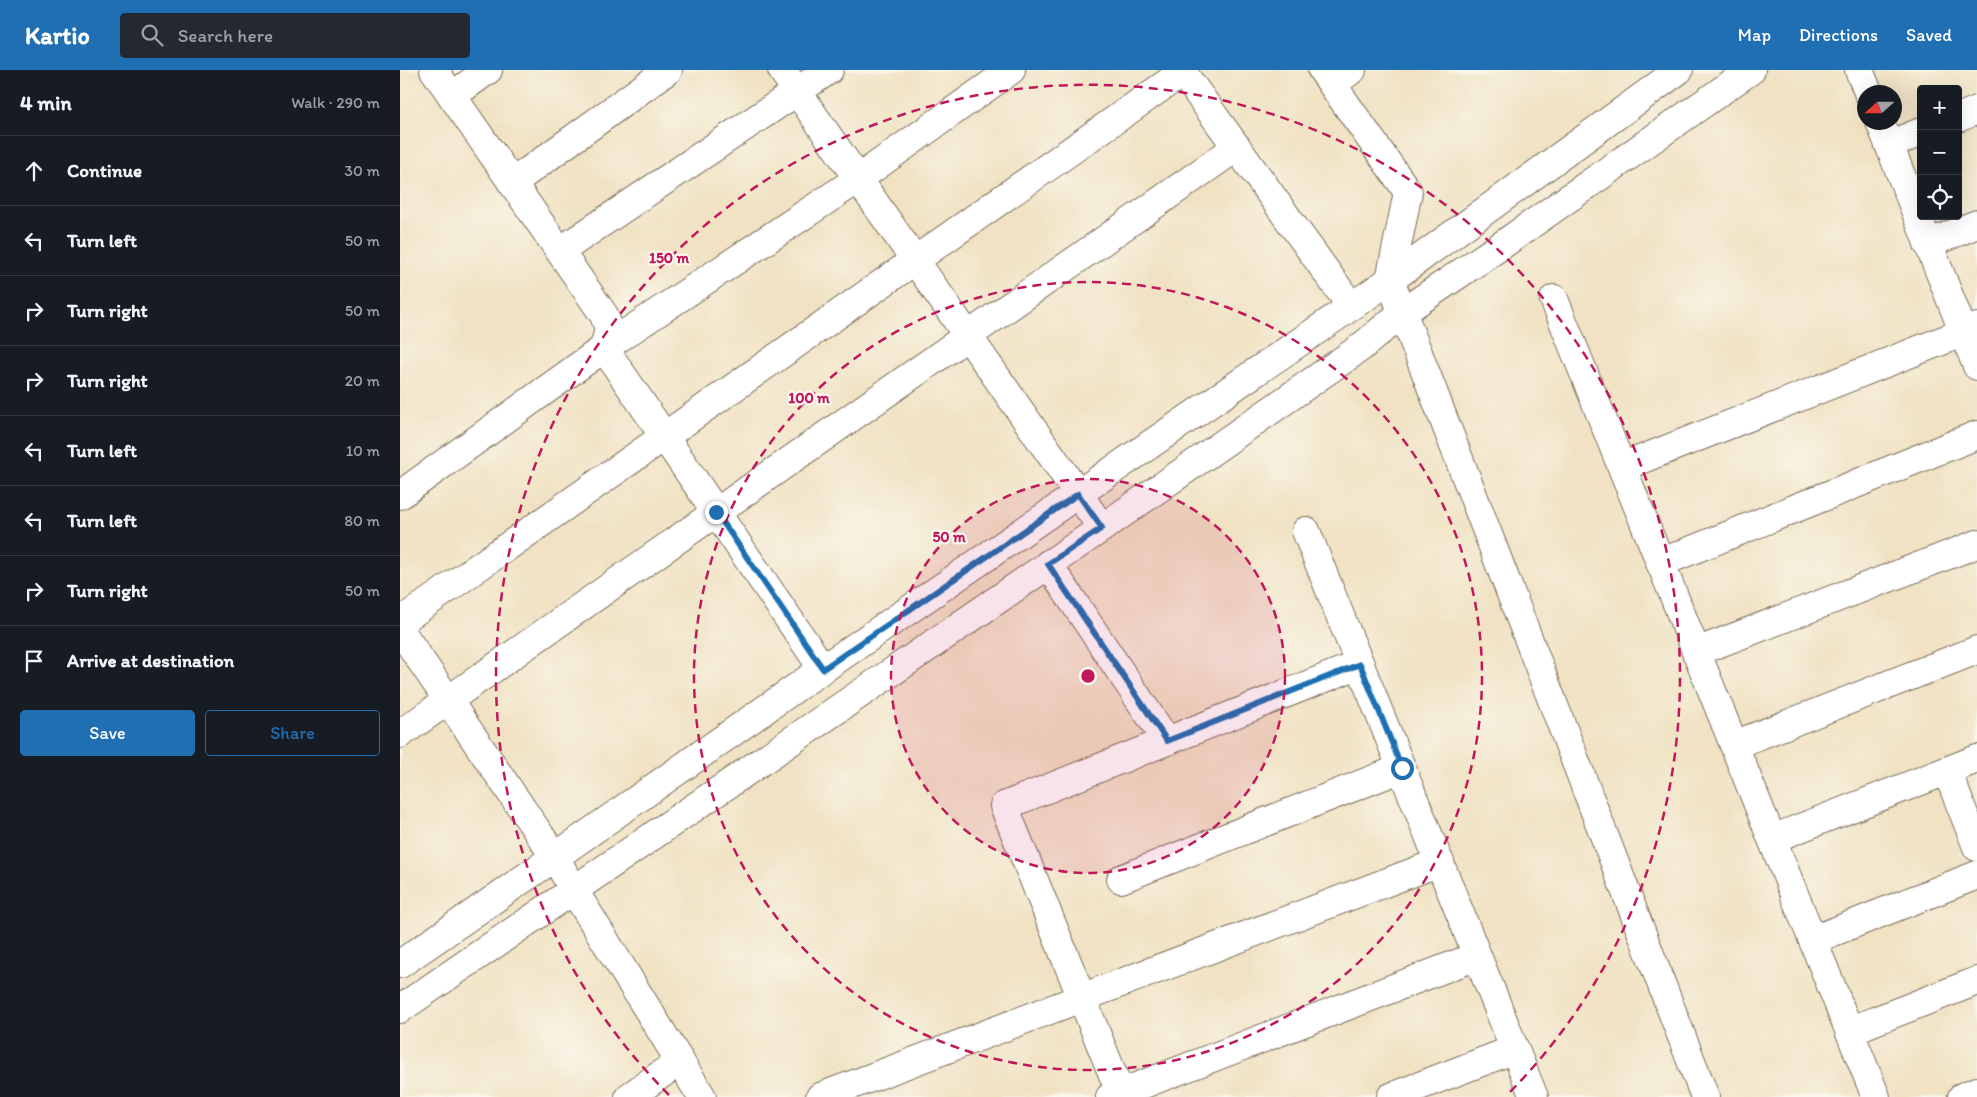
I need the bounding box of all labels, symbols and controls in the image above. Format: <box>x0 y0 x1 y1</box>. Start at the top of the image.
search box <box>120 13 470 58</box>
text: Kartio <box>25 21 90 50</box>
icon: search <box>138 21 166 49</box>
text: Search here <box>178 24 273 47</box>
text: Map <box>1738 24 1771 46</box>
text: Directions <box>1799 24 1878 46</box>
text: Saved <box>1906 24 1952 46</box>
north arrow <box>1857 85 1902 130</box>
map controls <box>1917 85 1962 220</box>
button: + <box>1917 85 1962 130</box>
text: 4 min <box>20 90 72 115</box>
text: Walk · 290 m <box>291 93 380 112</box>
button: − <box>1917 130 1962 175</box>
icon: ahead <box>20 157 48 185</box>
text: Continue <box>67 159 142 182</box>
text: 30 m <box>344 161 380 180</box>
button: locate <box>1917 175 1962 220</box>
icon: left <box>20 227 48 255</box>
text: Turn left <box>67 229 137 252</box>
text: 50 m <box>345 231 380 250</box>
text: 150 m <box>649 249 689 267</box>
icon: right <box>20 297 48 325</box>
text: Turn right <box>67 299 148 322</box>
text: 50 m <box>345 301 380 320</box>
icon: right <box>20 367 48 395</box>
text: Turn right <box>67 369 148 392</box>
text: 20 m <box>345 371 380 390</box>
text: 100 m <box>788 389 830 407</box>
icon: left <box>20 437 48 465</box>
text: Turn left <box>67 439 137 462</box>
text: 10 m <box>346 441 380 460</box>
route end <box>705 501 728 524</box>
icon: left <box>20 507 48 535</box>
text: Turn left <box>67 509 137 532</box>
text: 80 m <box>344 511 380 530</box>
text: 50 m <box>932 528 966 546</box>
icon: right <box>20 577 48 605</box>
text: Turn right <box>67 579 148 602</box>
text: 50 m <box>345 581 380 600</box>
icon: arrive <box>20 647 48 675</box>
text: Arrive at destination <box>67 649 234 672</box>
centre of rings <box>1079 667 1097 685</box>
button: Save <box>20 710 195 756</box>
button: Share <box>205 710 380 756</box>
route start <box>1391 757 1414 780</box>

